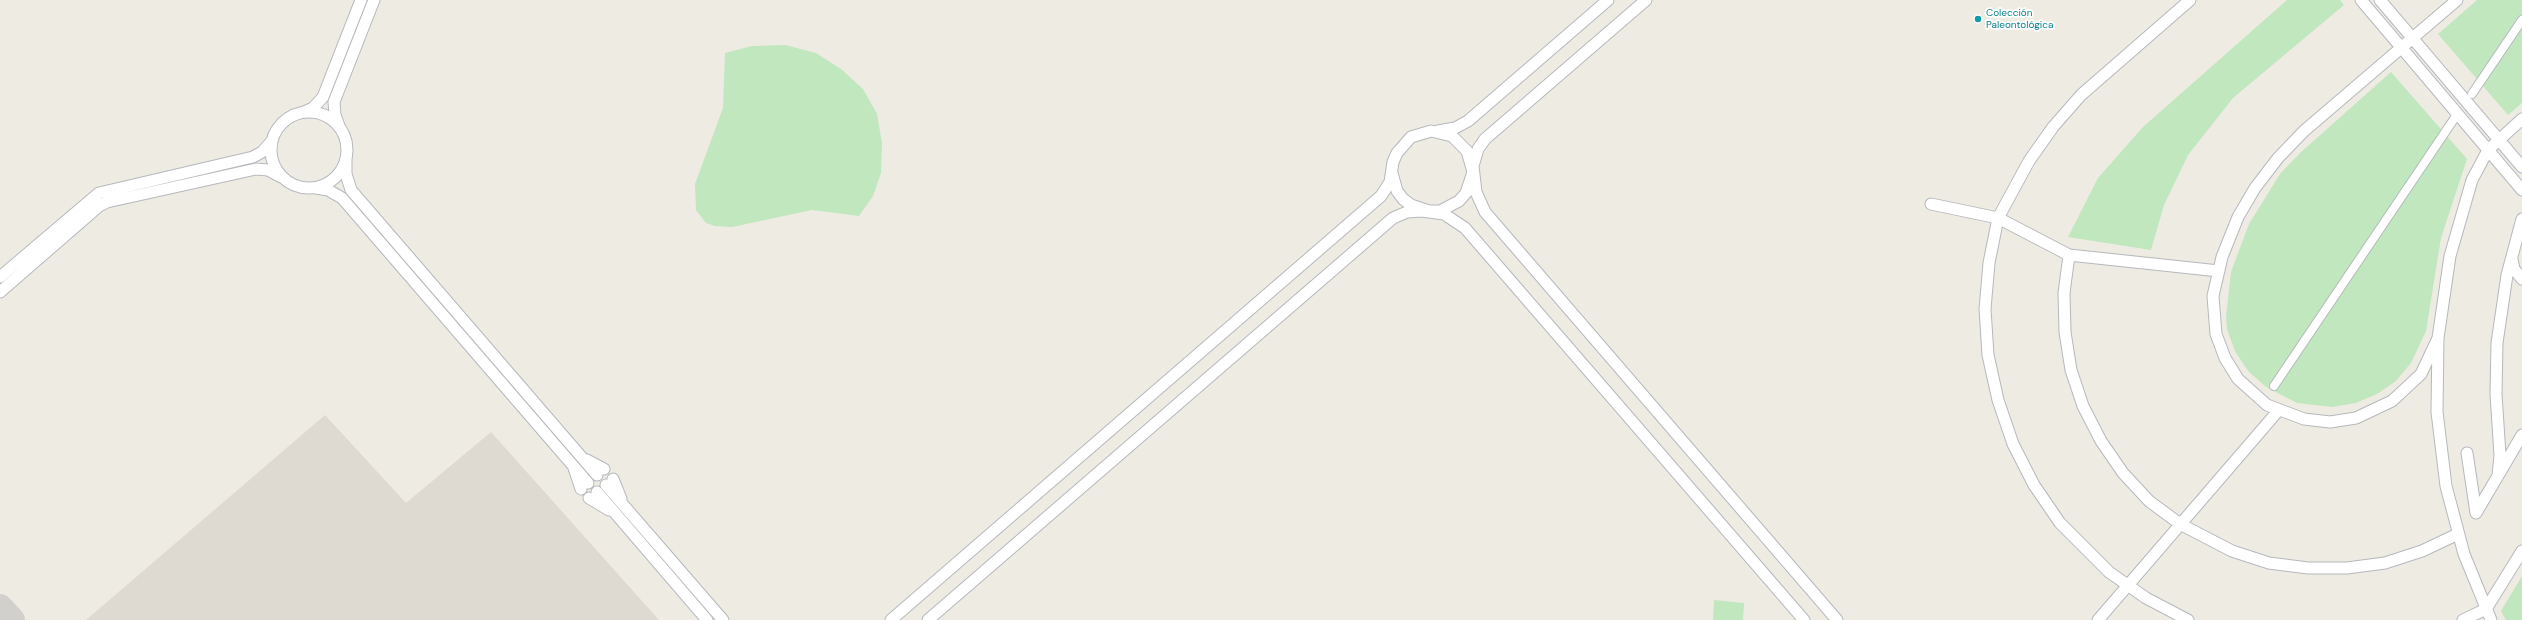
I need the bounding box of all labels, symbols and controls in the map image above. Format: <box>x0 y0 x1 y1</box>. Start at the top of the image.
place label: Colección Paleontológica <box>1986 7 2053 30</box>
marker: Colección Paleontológica <box>1973 14 1983 24</box>

